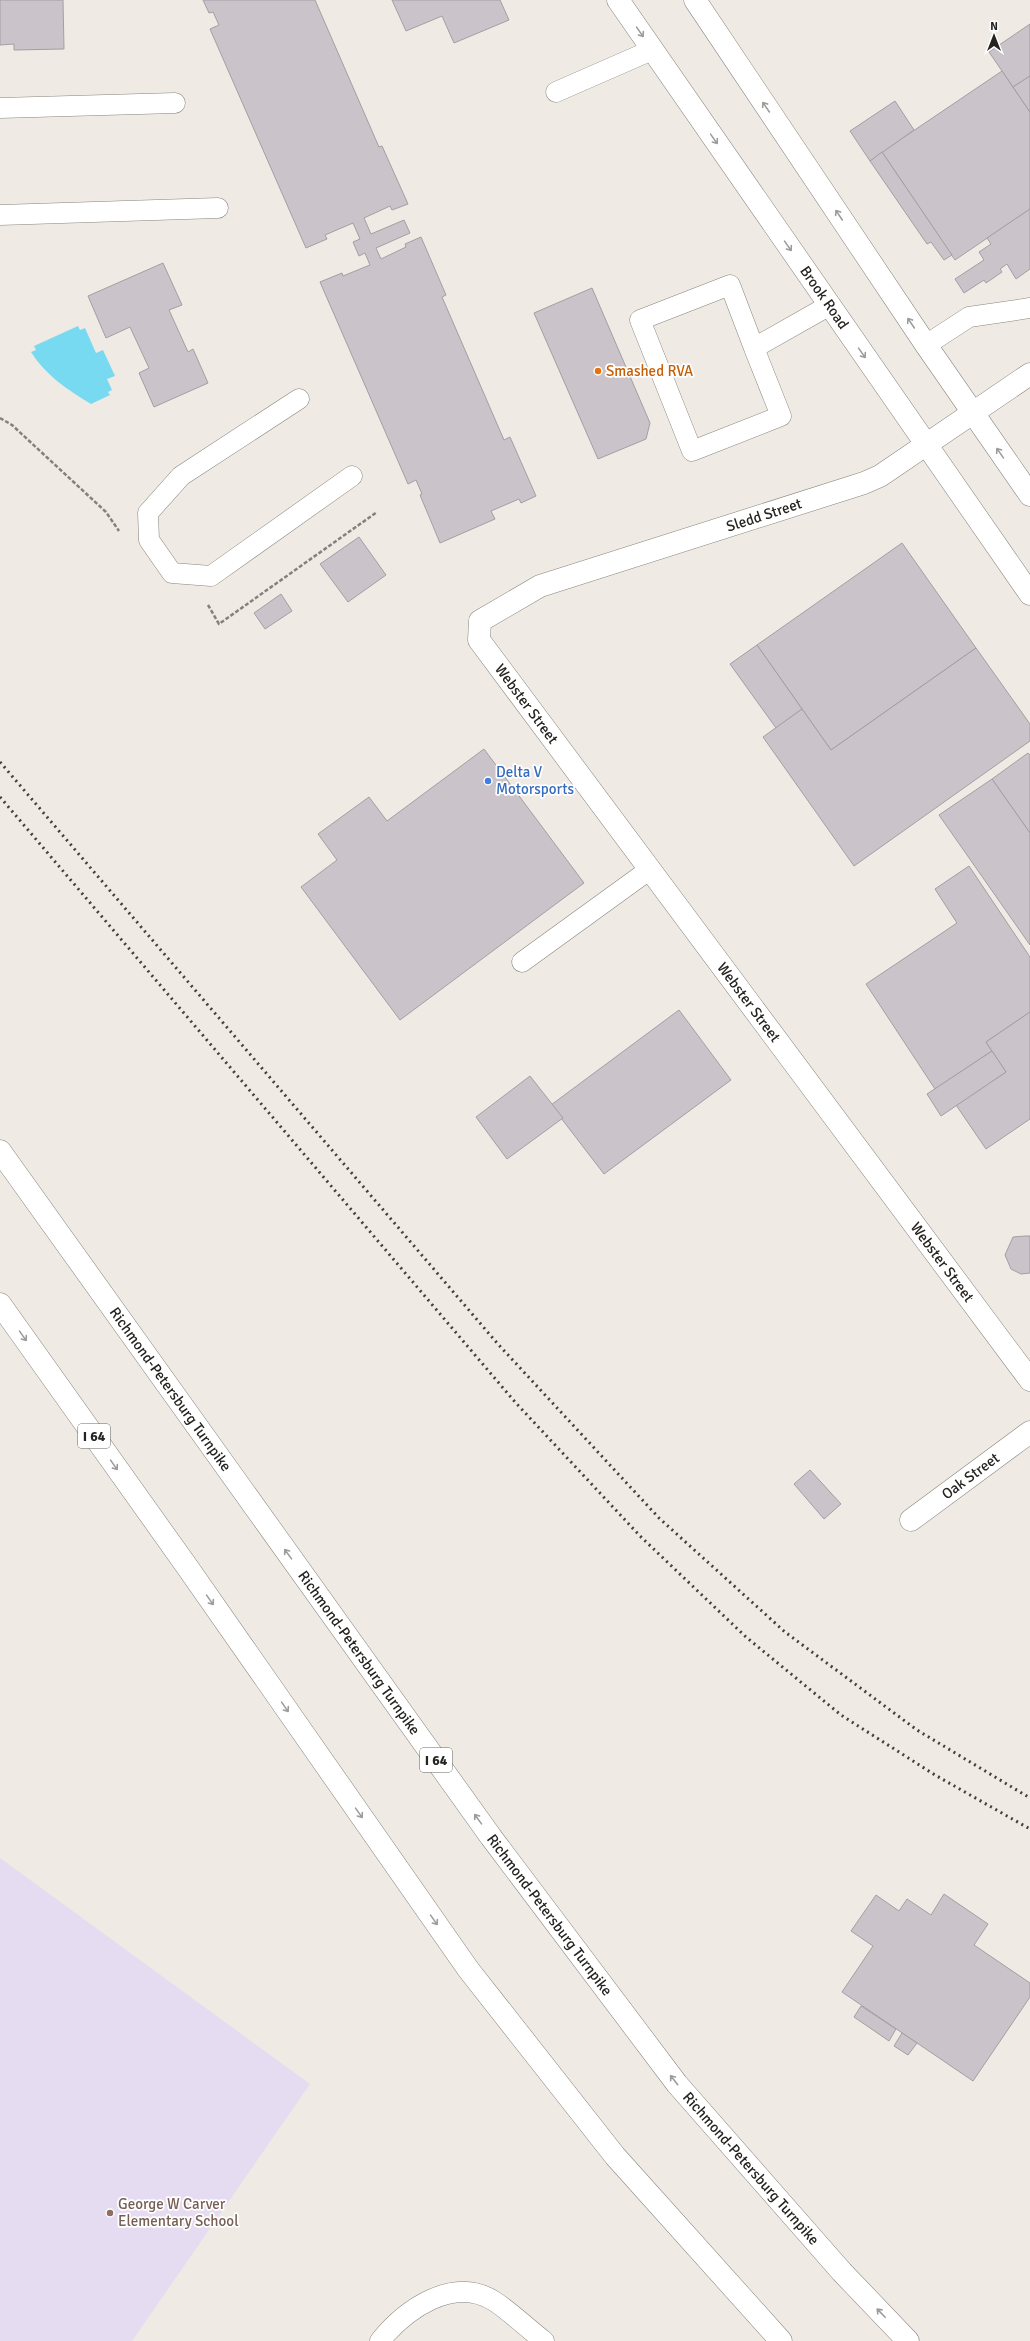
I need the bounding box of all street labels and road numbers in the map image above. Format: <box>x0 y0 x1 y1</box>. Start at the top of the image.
street label: Brook Road <box>796 262 852 332</box>
street label: Sledd Street <box>724 494 804 536</box>
street label: Webster Street <box>491 661 562 747</box>
street label: Webster Street <box>713 959 784 1046</box>
street label: Webster Street <box>907 1219 978 1306</box>
street label: Richmond-Petersburg Turnpike <box>106 1304 235 1475</box>
road number: I 64 <box>78 1424 110 1448</box>
street label: Oak Street <box>938 1449 1003 1503</box>
street label: Richmond-Petersburg Turnpike <box>294 1567 424 1738</box>
road number: I 64 <box>420 1748 452 1772</box>
street label: Richmond-Petersburg Turnpike <box>483 1831 616 1999</box>
street label: Richmond-Petersburg Turnpike <box>679 2088 823 2248</box>

